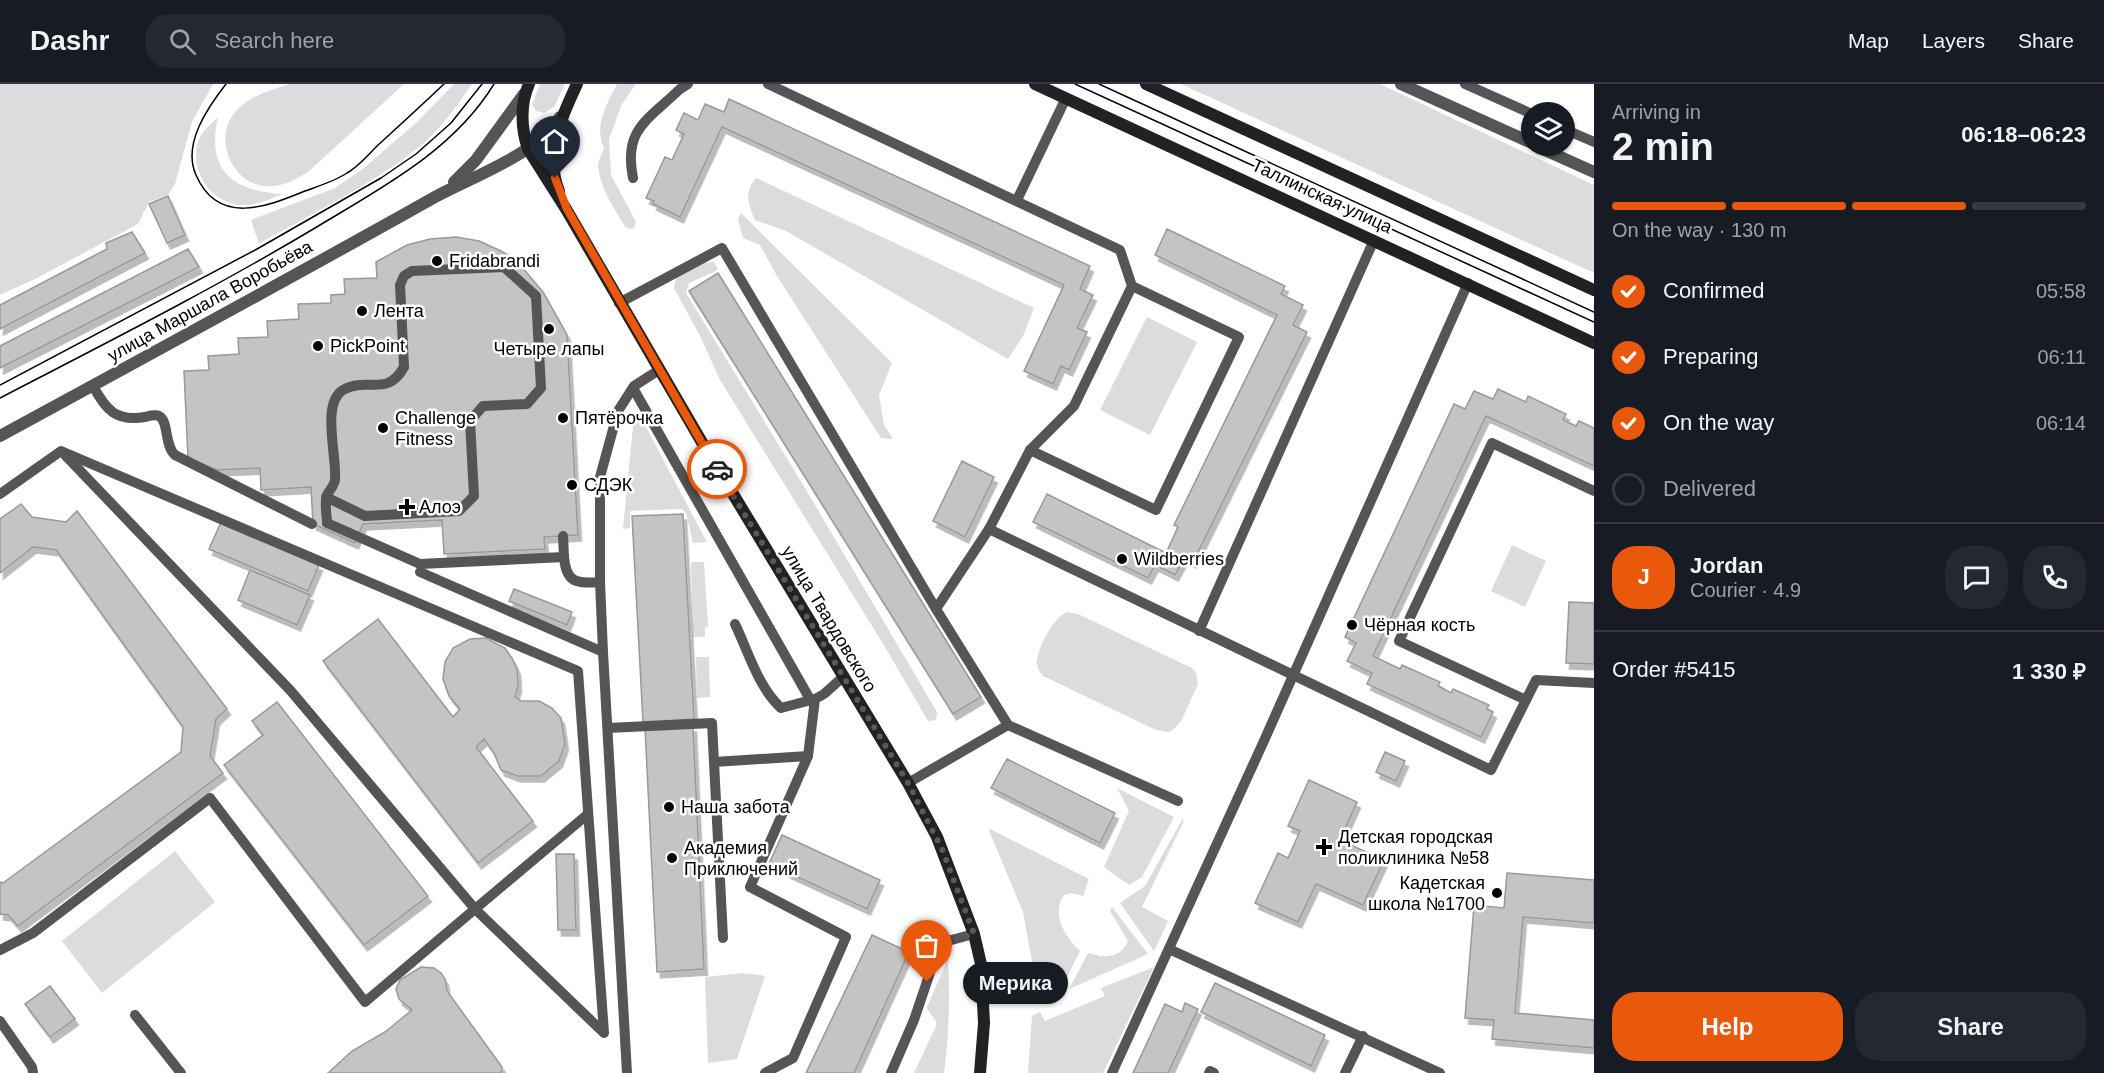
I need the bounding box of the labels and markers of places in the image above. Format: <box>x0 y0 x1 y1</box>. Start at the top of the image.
pin <box>529 116 580 178</box>
place label: Fridabrandi <box>449 251 540 271</box>
marker: Fridabrandi <box>430 254 444 268</box>
place label: Лента <box>374 301 425 321</box>
marker: Лента <box>355 304 369 318</box>
marker: Четыре лапы <box>542 322 556 336</box>
place label: PickPoint <box>330 336 405 356</box>
marker: PickPoint <box>311 339 325 353</box>
place label: Четыре лапы <box>494 339 604 359</box>
place label: Challenge Fitness <box>395 408 476 449</box>
place label: Пятёрочка <box>575 408 664 428</box>
marker: Пятёрочка <box>556 411 570 425</box>
marker: Challenge Fitness <box>376 421 390 435</box>
place label: СДЭК <box>584 475 633 495</box>
marker: СДЭК <box>565 478 579 492</box>
place label: Алоэ <box>419 497 461 517</box>
marker: Алоэ <box>400 500 414 514</box>
place label: Wildberries <box>1134 549 1224 569</box>
marker: Wildberries <box>1115 552 1129 566</box>
place label: Чёрная кость <box>1364 615 1475 635</box>
marker: Чёрная кость <box>1345 618 1359 632</box>
place label: Наша забота <box>681 797 791 817</box>
marker: Наша забота <box>662 800 676 814</box>
place label: Детская городская поликлиника №58 <box>1338 827 1493 868</box>
place label: Академия Приключений <box>684 838 798 879</box>
marker: Детская городская поликлиника №58 <box>1315 838 1333 856</box>
marker: Академия Приключений <box>665 851 679 865</box>
place label: Кадетская школа №1700 <box>1368 873 1485 914</box>
marker: Кадетская школа №1700 <box>1490 886 1504 900</box>
pin <box>901 920 952 982</box>
callout: Мерика <box>963 961 1068 1003</box>

